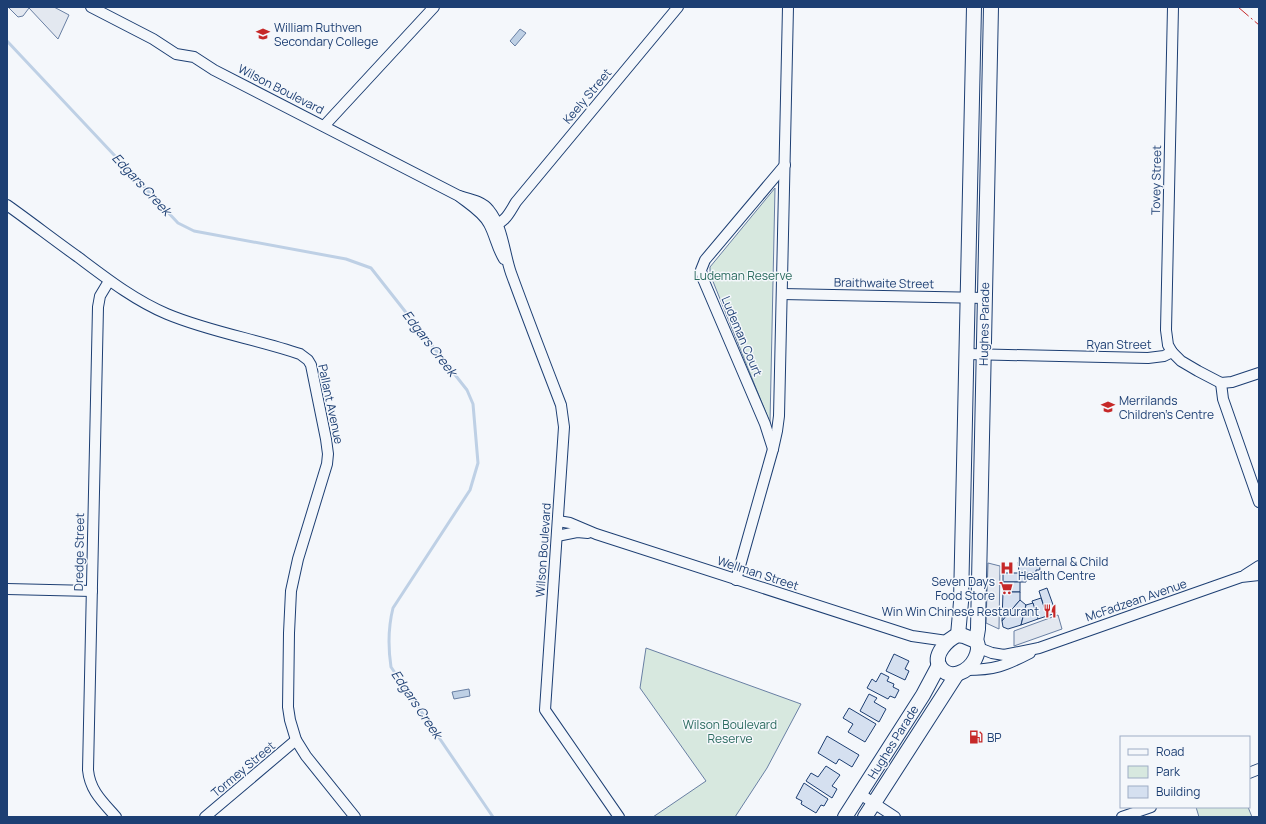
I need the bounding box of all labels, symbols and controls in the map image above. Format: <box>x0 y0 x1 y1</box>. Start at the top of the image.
place label: William Ruthven Secondary College <box>274 19 378 50</box>
school or university icon: William Ruthven Secondary College <box>255 26 271 42</box>
street label: Wilson Boulevard <box>235 60 327 118</box>
street label: Keely Street <box>559 65 615 127</box>
street label: Tovey Street <box>1147 145 1165 215</box>
water label: Edgars Creek <box>108 149 177 221</box>
park label: Ludeman Reserve <box>694 267 792 284</box>
street label: Braithwaite Street <box>834 274 935 292</box>
street label: Hughes Parade <box>975 282 993 366</box>
street label: Ludeman Court <box>717 293 767 379</box>
water label: Edgars Creek <box>398 306 463 382</box>
street label: Ryan Street <box>1086 336 1152 353</box>
street label: Pallant Avenue <box>314 362 348 446</box>
place label: Merrilands Children's Centre <box>1119 392 1214 423</box>
school or university icon: Merrilands Children's Centre <box>1100 399 1116 415</box>
street label: Wilson Boulevard <box>531 502 555 598</box>
street label: Dredge Street <box>70 513 88 591</box>
street label: Wellman Street <box>715 552 801 594</box>
place label: Maternal & Child Health Centre <box>1018 553 1108 584</box>
hospital icon: Maternal & Child Health Centre <box>999 560 1015 576</box>
place label: Seven Days Food Store <box>932 573 995 604</box>
street label: McFadzean Avenue <box>1083 575 1189 625</box>
supermarket icon: Seven Days Food Store <box>998 580 1014 596</box>
place label: Win Win Chinese Restaurant <box>882 603 1039 620</box>
restaurant icon: Win Win Chinese Restaurant <box>1042 603 1058 619</box>
water label: Edgars Creek <box>387 666 448 744</box>
street label: Hughes Parade <box>864 702 922 782</box>
park label: Wilson Boulevard Reserve <box>683 716 777 747</box>
fuel station icon: BP <box>968 729 984 745</box>
place label: BP <box>987 729 1002 746</box>
legend <box>1120 736 1250 808</box>
street label: Tormey Street <box>207 737 279 801</box>
text: Road <box>1156 743 1184 760</box>
text: Park <box>1156 763 1181 780</box>
text: Building <box>1156 783 1200 800</box>

